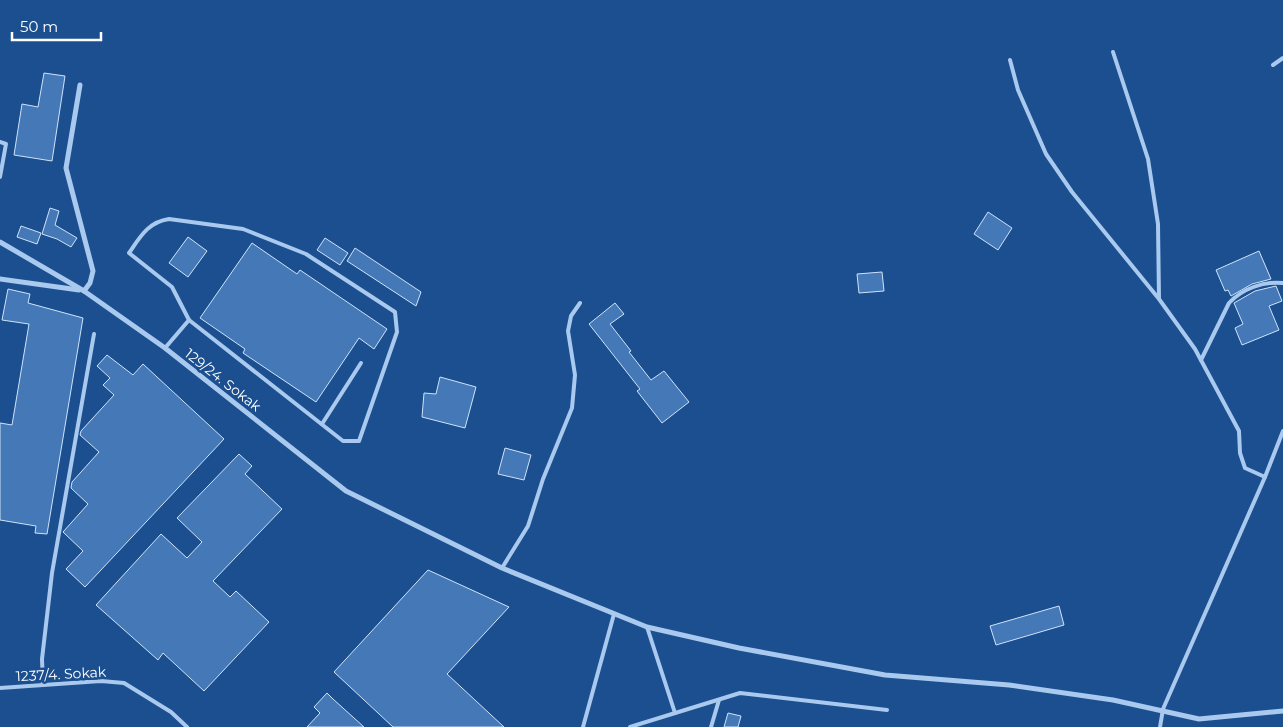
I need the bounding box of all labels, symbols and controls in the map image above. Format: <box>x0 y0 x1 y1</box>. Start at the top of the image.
scale bar <box>12 10 101 42</box>
text: 50 m <box>20 17 58 36</box>
street label: 129/24. Sokak <box>181 345 265 416</box>
street label: 1237/4. Sokak <box>15 663 107 685</box>

